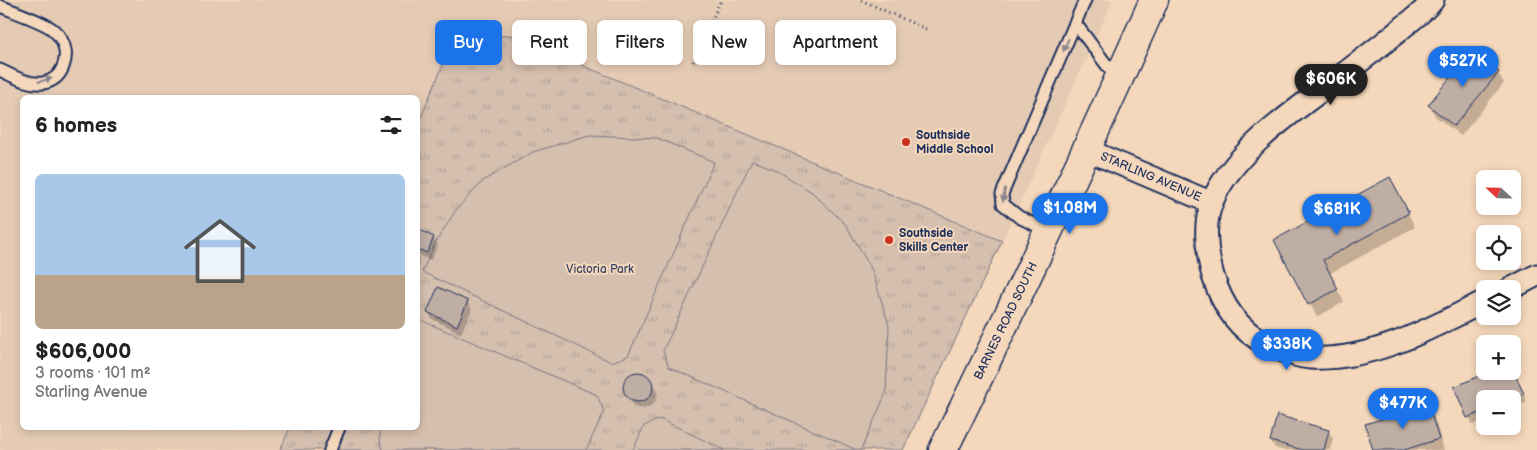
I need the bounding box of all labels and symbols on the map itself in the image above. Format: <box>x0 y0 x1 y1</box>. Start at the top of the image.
one-way arrow <box>1062 38 1070 53</box>
pin: $527K <box>1428 46 1498 88</box>
pin: $606K <box>1296 64 1366 106</box>
one-way arrow <box>38 76 53 84</box>
place label: Southside Middle School <box>916 128 994 157</box>
marker: Southside Middle School <box>900 136 912 148</box>
street label: STARLING AVENUE <box>1098 149 1204 205</box>
north arrow <box>1476 170 1521 215</box>
one-way arrow <box>1000 187 1008 203</box>
pin: $1.08M <box>1029 192 1111 235</box>
pin: $681K <box>1302 194 1372 236</box>
place label: Southside Skills Center <box>899 226 969 255</box>
marker: Southside Skills Center <box>883 234 895 246</box>
street label: BARNES ROAD SOUTH <box>971 260 1041 382</box>
park label: Victoria Park <box>566 262 634 277</box>
pin: $338K <box>1252 328 1322 371</box>
pin: $477K <box>1368 388 1438 430</box>

